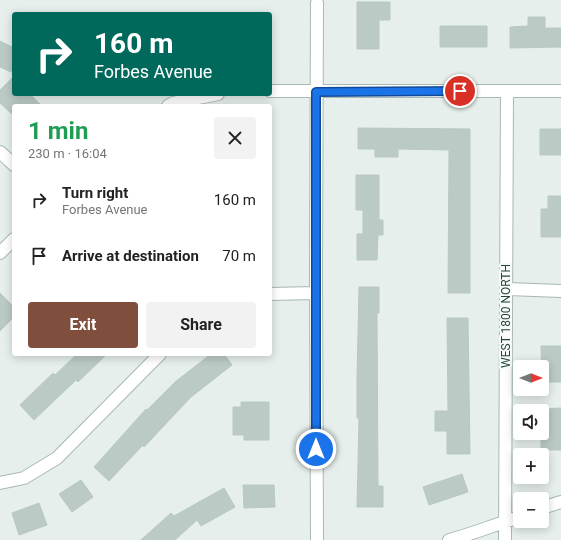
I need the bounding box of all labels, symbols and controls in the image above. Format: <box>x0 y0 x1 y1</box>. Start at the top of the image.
text: 160 m <box>94 27 173 60</box>
icon: right <box>28 28 80 80</box>
text: Forbes Avenue <box>94 61 212 82</box>
pin <box>443 74 477 108</box>
icon: arrive <box>449 80 471 102</box>
text: 1 min <box>28 117 88 145</box>
button: close <box>214 117 256 159</box>
text: 230 m · 16:04 <box>28 146 107 161</box>
text: Turn right <box>62 184 128 202</box>
icon: right <box>28 189 50 211</box>
text: 160 m <box>214 191 256 209</box>
text: Forbes Avenue <box>62 202 148 217</box>
icon: arrive <box>28 245 50 267</box>
text: Arrive at destination <box>62 247 199 265</box>
text: 70 m <box>222 247 256 265</box>
street label: WEST 1800 NORTH <box>499 264 513 368</box>
button: Exit <box>28 302 138 348</box>
button: Share <box>146 302 256 348</box>
north arrow <box>513 360 549 396</box>
map controls <box>513 360 549 528</box>
button: sound <box>513 404 549 440</box>
position arrow <box>295 428 337 470</box>
button: + <box>513 448 549 484</box>
button: − <box>513 492 549 528</box>

